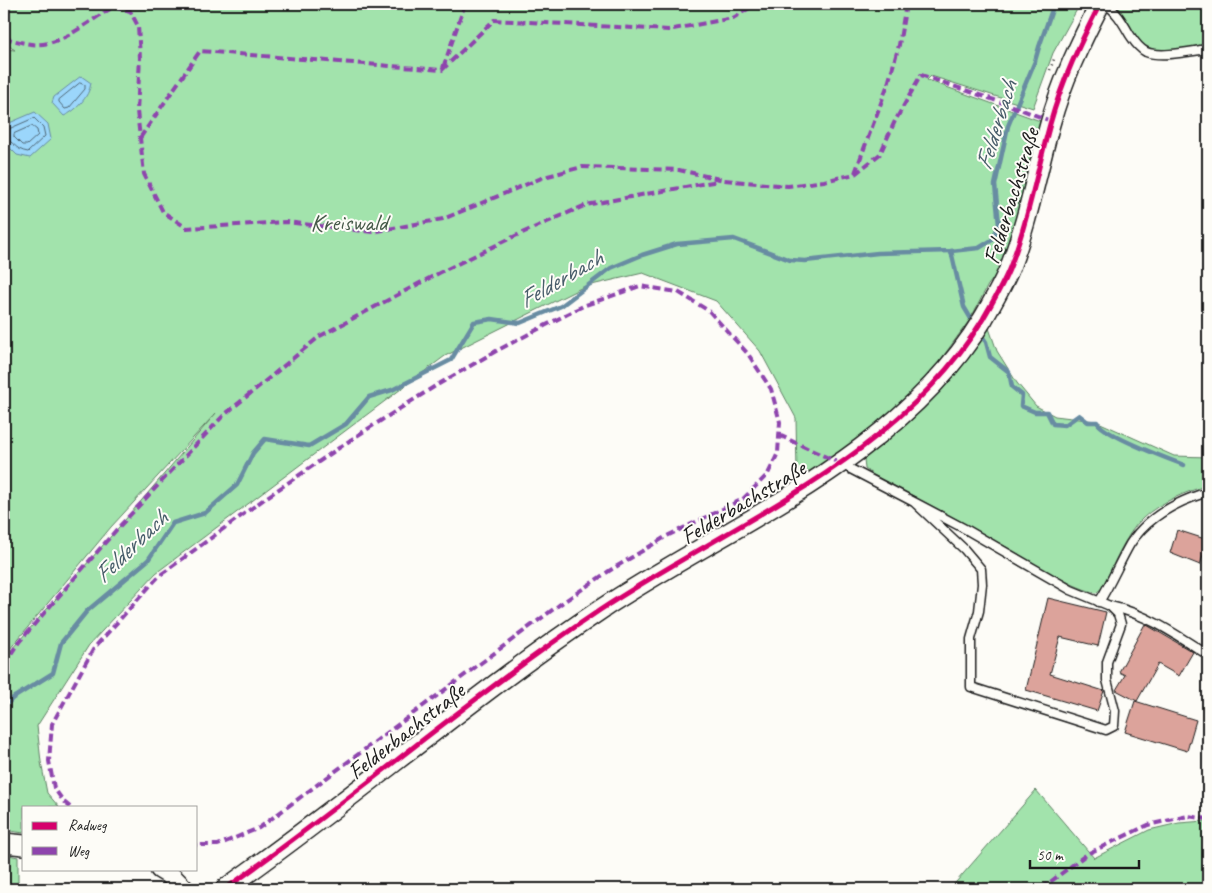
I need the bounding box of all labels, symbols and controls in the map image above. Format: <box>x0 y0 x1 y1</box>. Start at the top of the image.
water label: Felderbach <box>967 75 1025 174</box>
street label: Felderbachstraße <box>976 122 1047 268</box>
park label: Kreiswald <box>311 207 391 237</box>
water label: Felderbach <box>513 241 610 316</box>
street label: Felderbachstraße <box>675 452 813 551</box>
water label: Felderbach <box>87 502 176 590</box>
street label: Felderbachstraße <box>341 675 472 786</box>
legend <box>22 806 198 870</box>
text: Radweg <box>68 816 108 835</box>
scale bar <box>1030 838 1138 870</box>
text: Weg <box>68 842 90 861</box>
text: 50 m <box>1037 846 1064 865</box>

